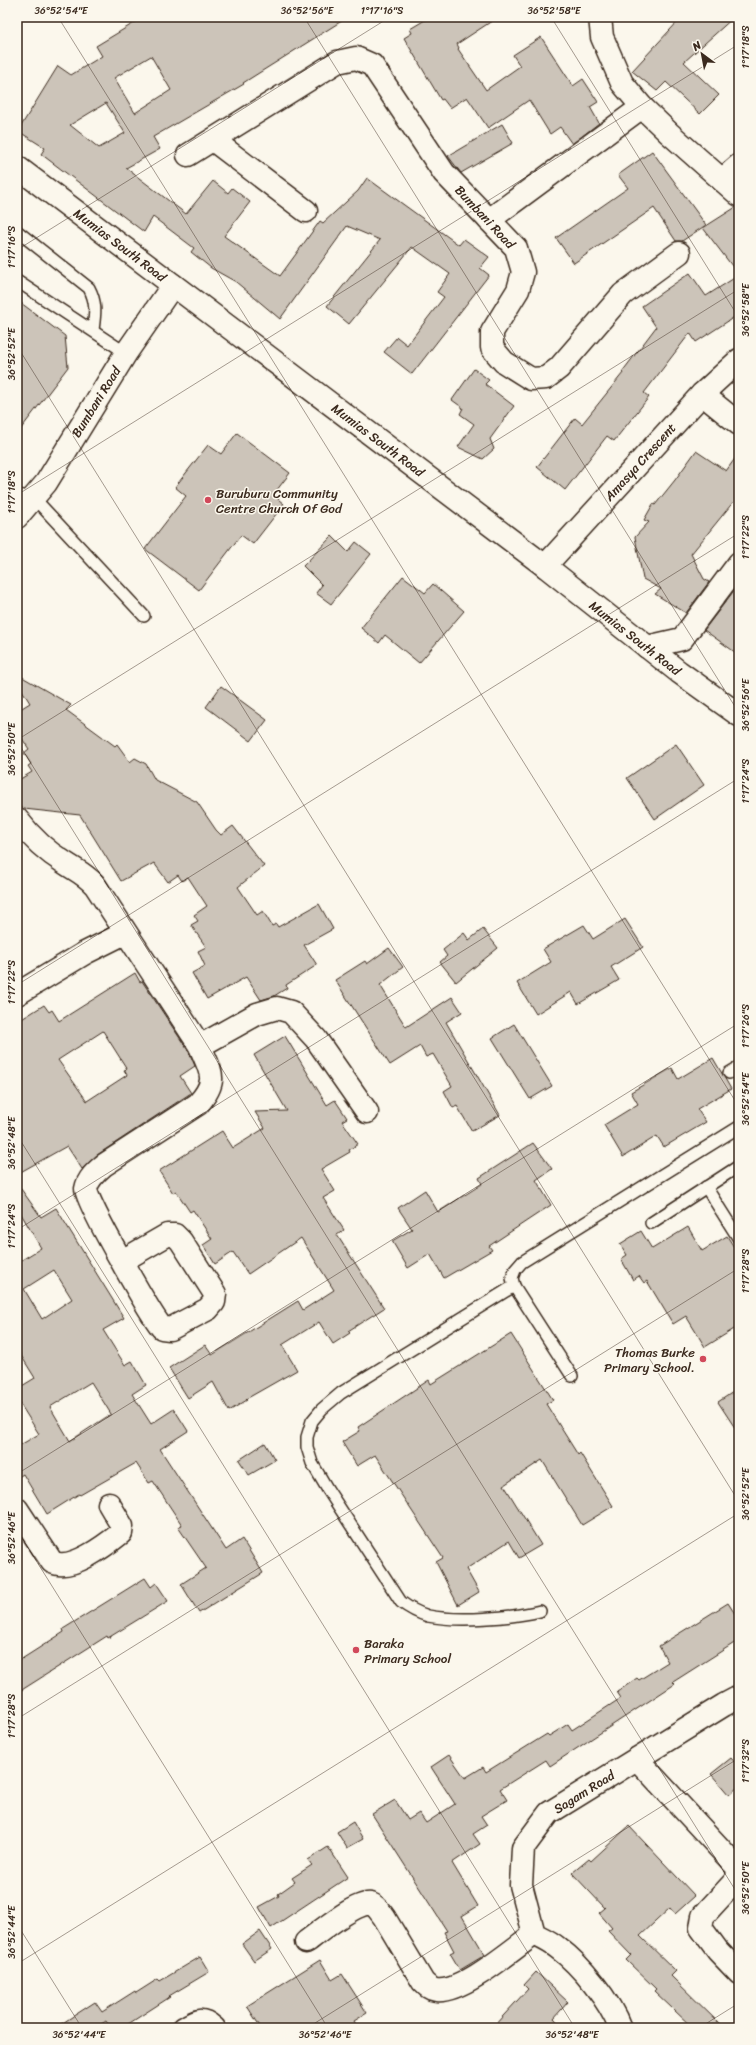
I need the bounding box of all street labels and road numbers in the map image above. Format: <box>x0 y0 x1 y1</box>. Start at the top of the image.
street label: Bumbani Road <box>449 180 522 255</box>
street label: Mumias South Road <box>68 202 173 289</box>
street label: Bumbani Road <box>65 361 128 442</box>
street label: Mumias South Road <box>326 397 431 484</box>
street label: Amasya Crescent <box>598 417 682 507</box>
street label: Mumias South Road <box>584 594 687 682</box>
street label: Sagam Road <box>549 1763 620 1820</box>

